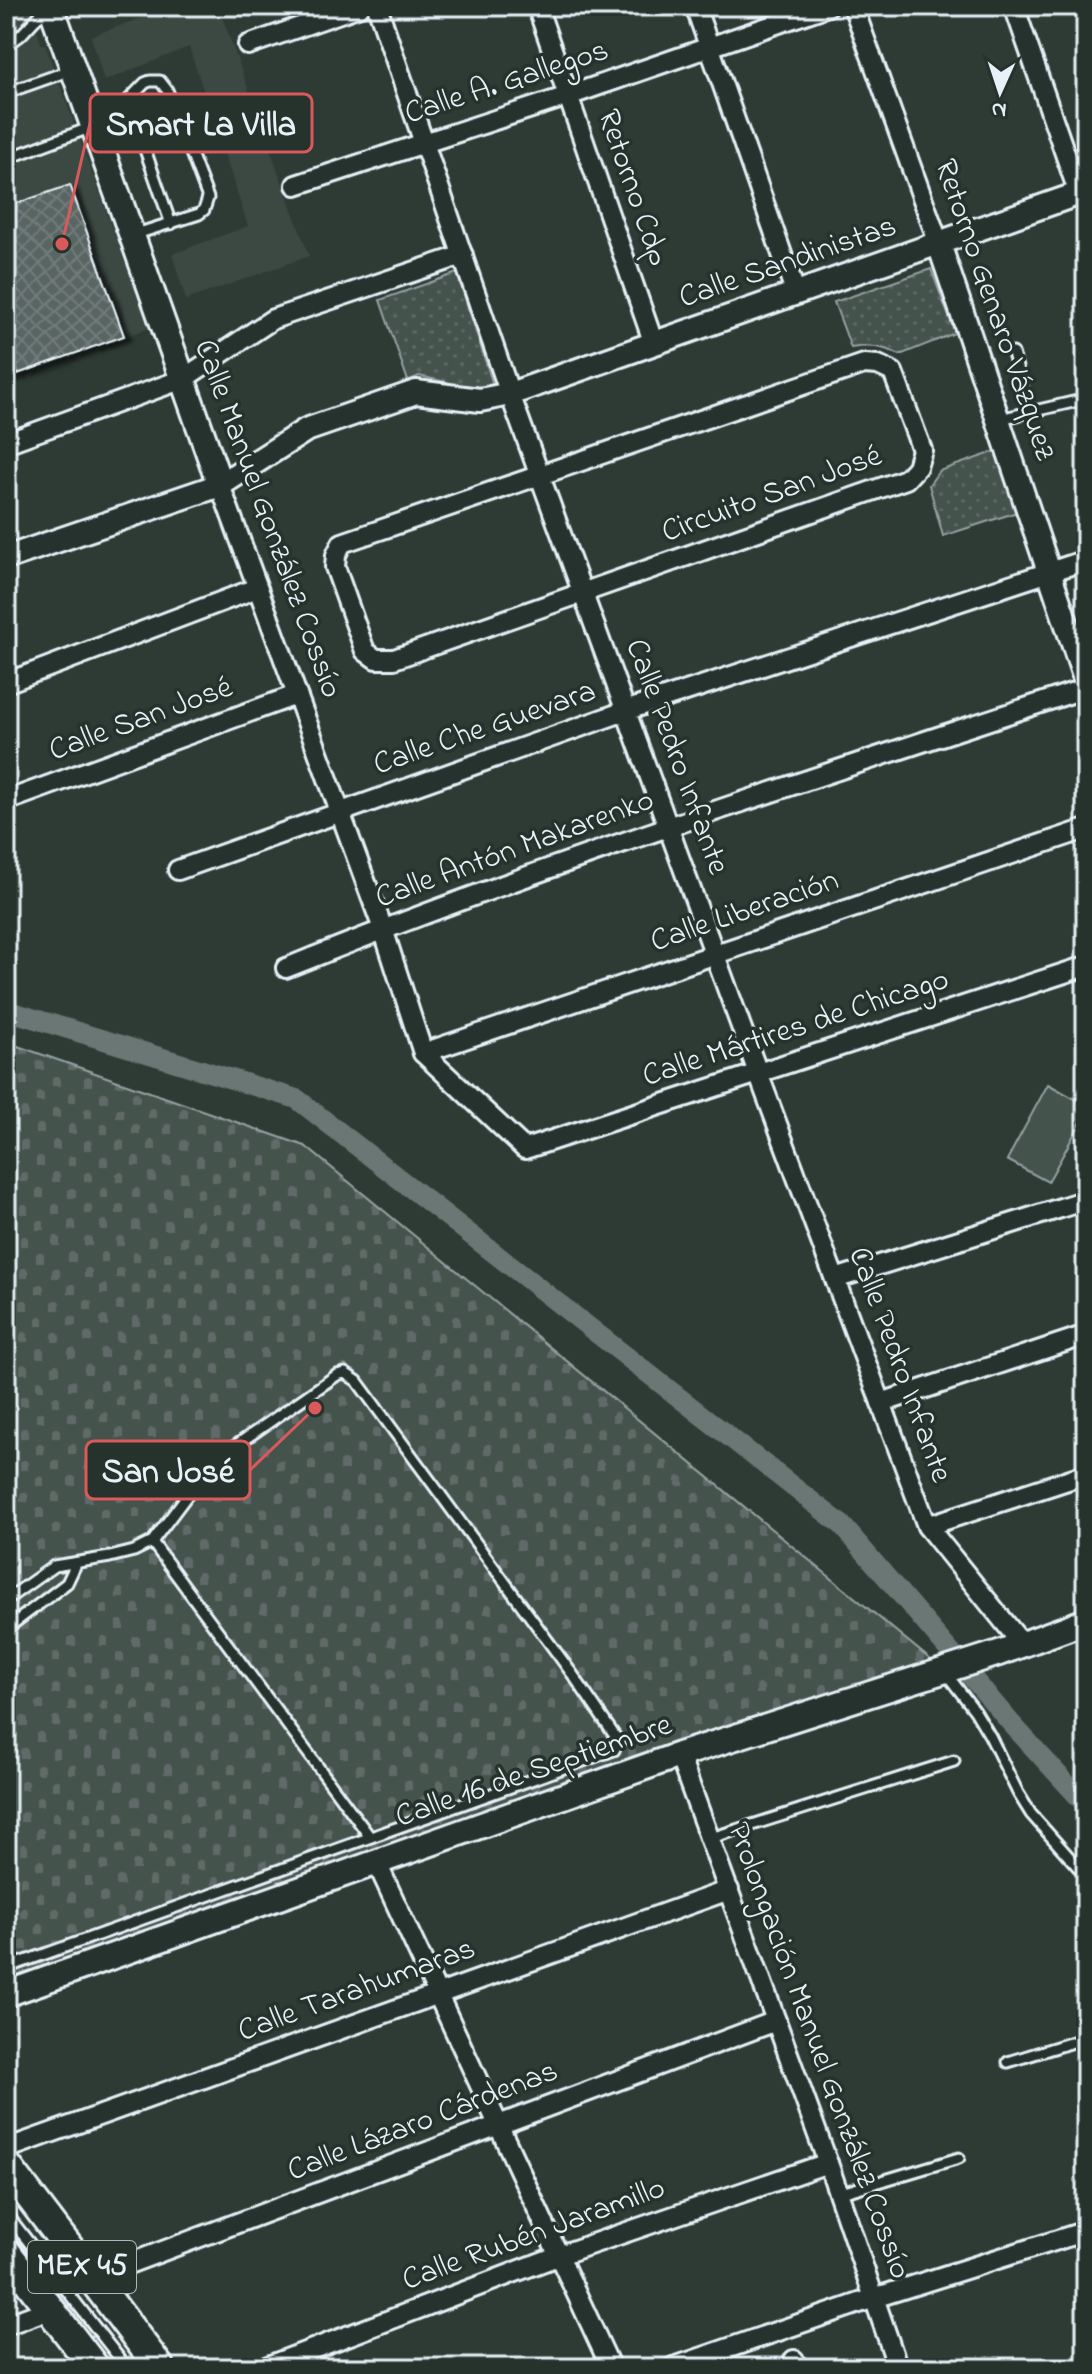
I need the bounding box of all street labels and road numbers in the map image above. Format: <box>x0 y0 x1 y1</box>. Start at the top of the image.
street label: Calle A. Gallegos <box>399 28 615 138</box>
street label: Retorno Cdp <box>583 103 681 273</box>
street label: Retorno Genaro Vázquez <box>920 153 1068 467</box>
street label: Calle Sandinistas <box>673 204 903 322</box>
street label: Calle Manuel González Cossío <box>180 333 354 705</box>
street label: Circuito San José <box>655 433 889 557</box>
street label: Calle Pedro Infante <box>612 633 741 882</box>
street label: Calle San José <box>43 665 240 775</box>
street label: Calle Che Guevara <box>367 669 603 789</box>
street label: Calle Antón Makarenko <box>369 778 661 922</box>
street label: Calle Liberación <box>645 858 845 966</box>
street label: Calle Mártires de Chicago <box>637 957 955 1101</box>
street label: Calle Pedro Infante <box>835 1241 964 1490</box>
street label: Calle 16 de Septiembre <box>389 1702 679 1841</box>
street label: Prolongación Manuel González Cossío <box>713 1816 923 2286</box>
street label: Calle Tarahumaras <box>232 1926 482 2056</box>
street label: Calle Lázaro Cárdenas <box>281 2049 565 2195</box>
street label: Calle Rubén Jaramillo <box>396 2166 672 2304</box>
road number: MEX 45 <box>28 2241 136 2293</box>

